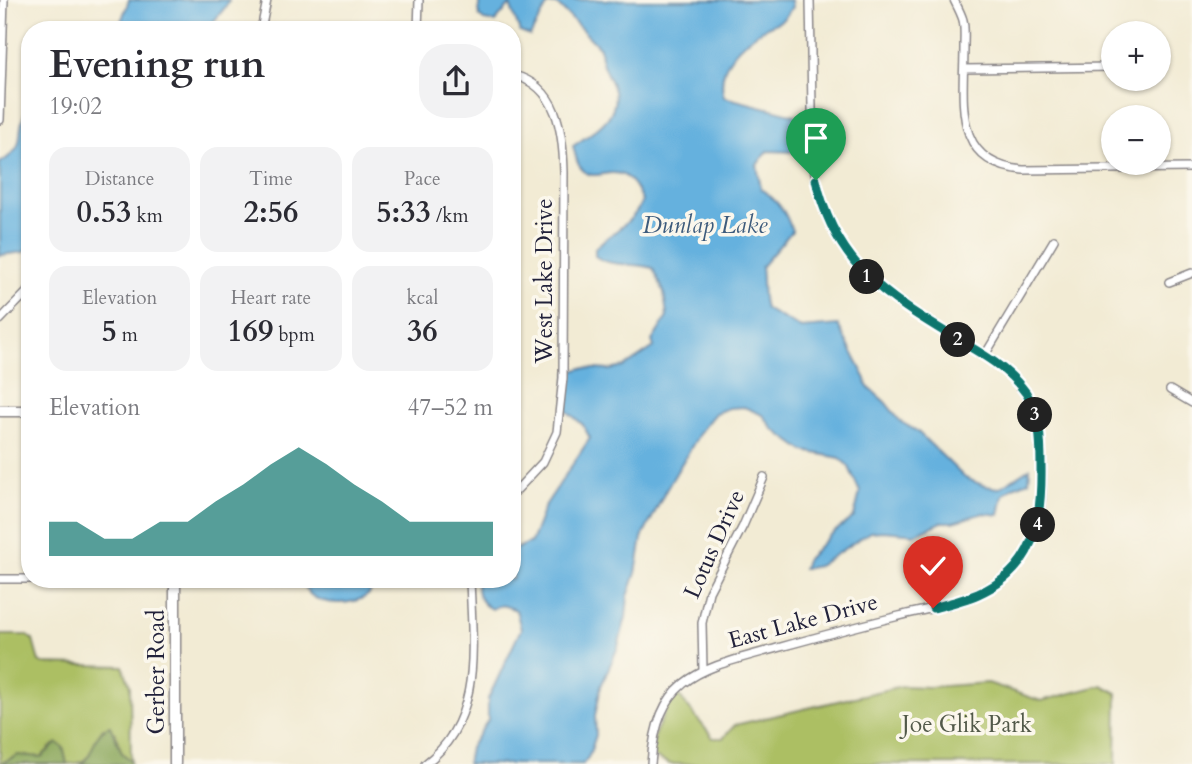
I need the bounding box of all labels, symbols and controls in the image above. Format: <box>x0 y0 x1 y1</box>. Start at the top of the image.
map controls <box>1101 21 1171 175</box>
button: + <box>1101 21 1171 91</box>
text: Evening run <box>49 39 265 91</box>
button: share <box>419 44 493 118</box>
text: 19:02 <box>49 91 102 122</box>
button: − <box>1101 105 1171 175</box>
pin <box>786 108 846 180</box>
icon: arrive <box>797 119 835 157</box>
text: Distance <box>85 166 154 192</box>
text: Time <box>249 166 293 192</box>
text: Pace <box>404 166 441 192</box>
text: 0.53 <box>77 192 131 233</box>
text: 2:56 <box>244 192 298 233</box>
text: 5:33 <box>376 192 431 233</box>
street label: West Lake Drive <box>529 198 560 365</box>
text: km <box>131 203 163 229</box>
text: /km <box>431 203 468 229</box>
water label: Dunlap Lake <box>642 209 768 242</box>
pin: 1 <box>850 260 884 294</box>
text: 1 <box>862 263 871 289</box>
text: Elevation <box>82 285 157 311</box>
text: Heart rate <box>231 285 311 311</box>
text: kcal <box>406 285 438 311</box>
text: 5 <box>101 311 117 352</box>
text: 169 <box>227 311 273 352</box>
text: 36 <box>407 311 438 352</box>
text: m <box>117 322 138 348</box>
text: bpm <box>273 322 315 348</box>
pin: 2 <box>940 322 976 358</box>
text: 2 <box>953 326 962 352</box>
text: Elevation <box>49 392 140 423</box>
text: 47–52 m <box>408 392 493 423</box>
pin: 3 <box>1018 398 1052 432</box>
text: 3 <box>1030 401 1039 427</box>
street label: Lotus Drive <box>676 485 752 603</box>
pin: 4 <box>1020 508 1056 542</box>
text: 4 <box>1033 511 1042 537</box>
pin <box>903 536 963 608</box>
icon: check <box>914 547 952 585</box>
street label: East Lake Drive <box>725 586 881 656</box>
street label: Gerber Road <box>141 609 172 734</box>
park label: Joe Glik Park <box>899 709 1033 740</box>

